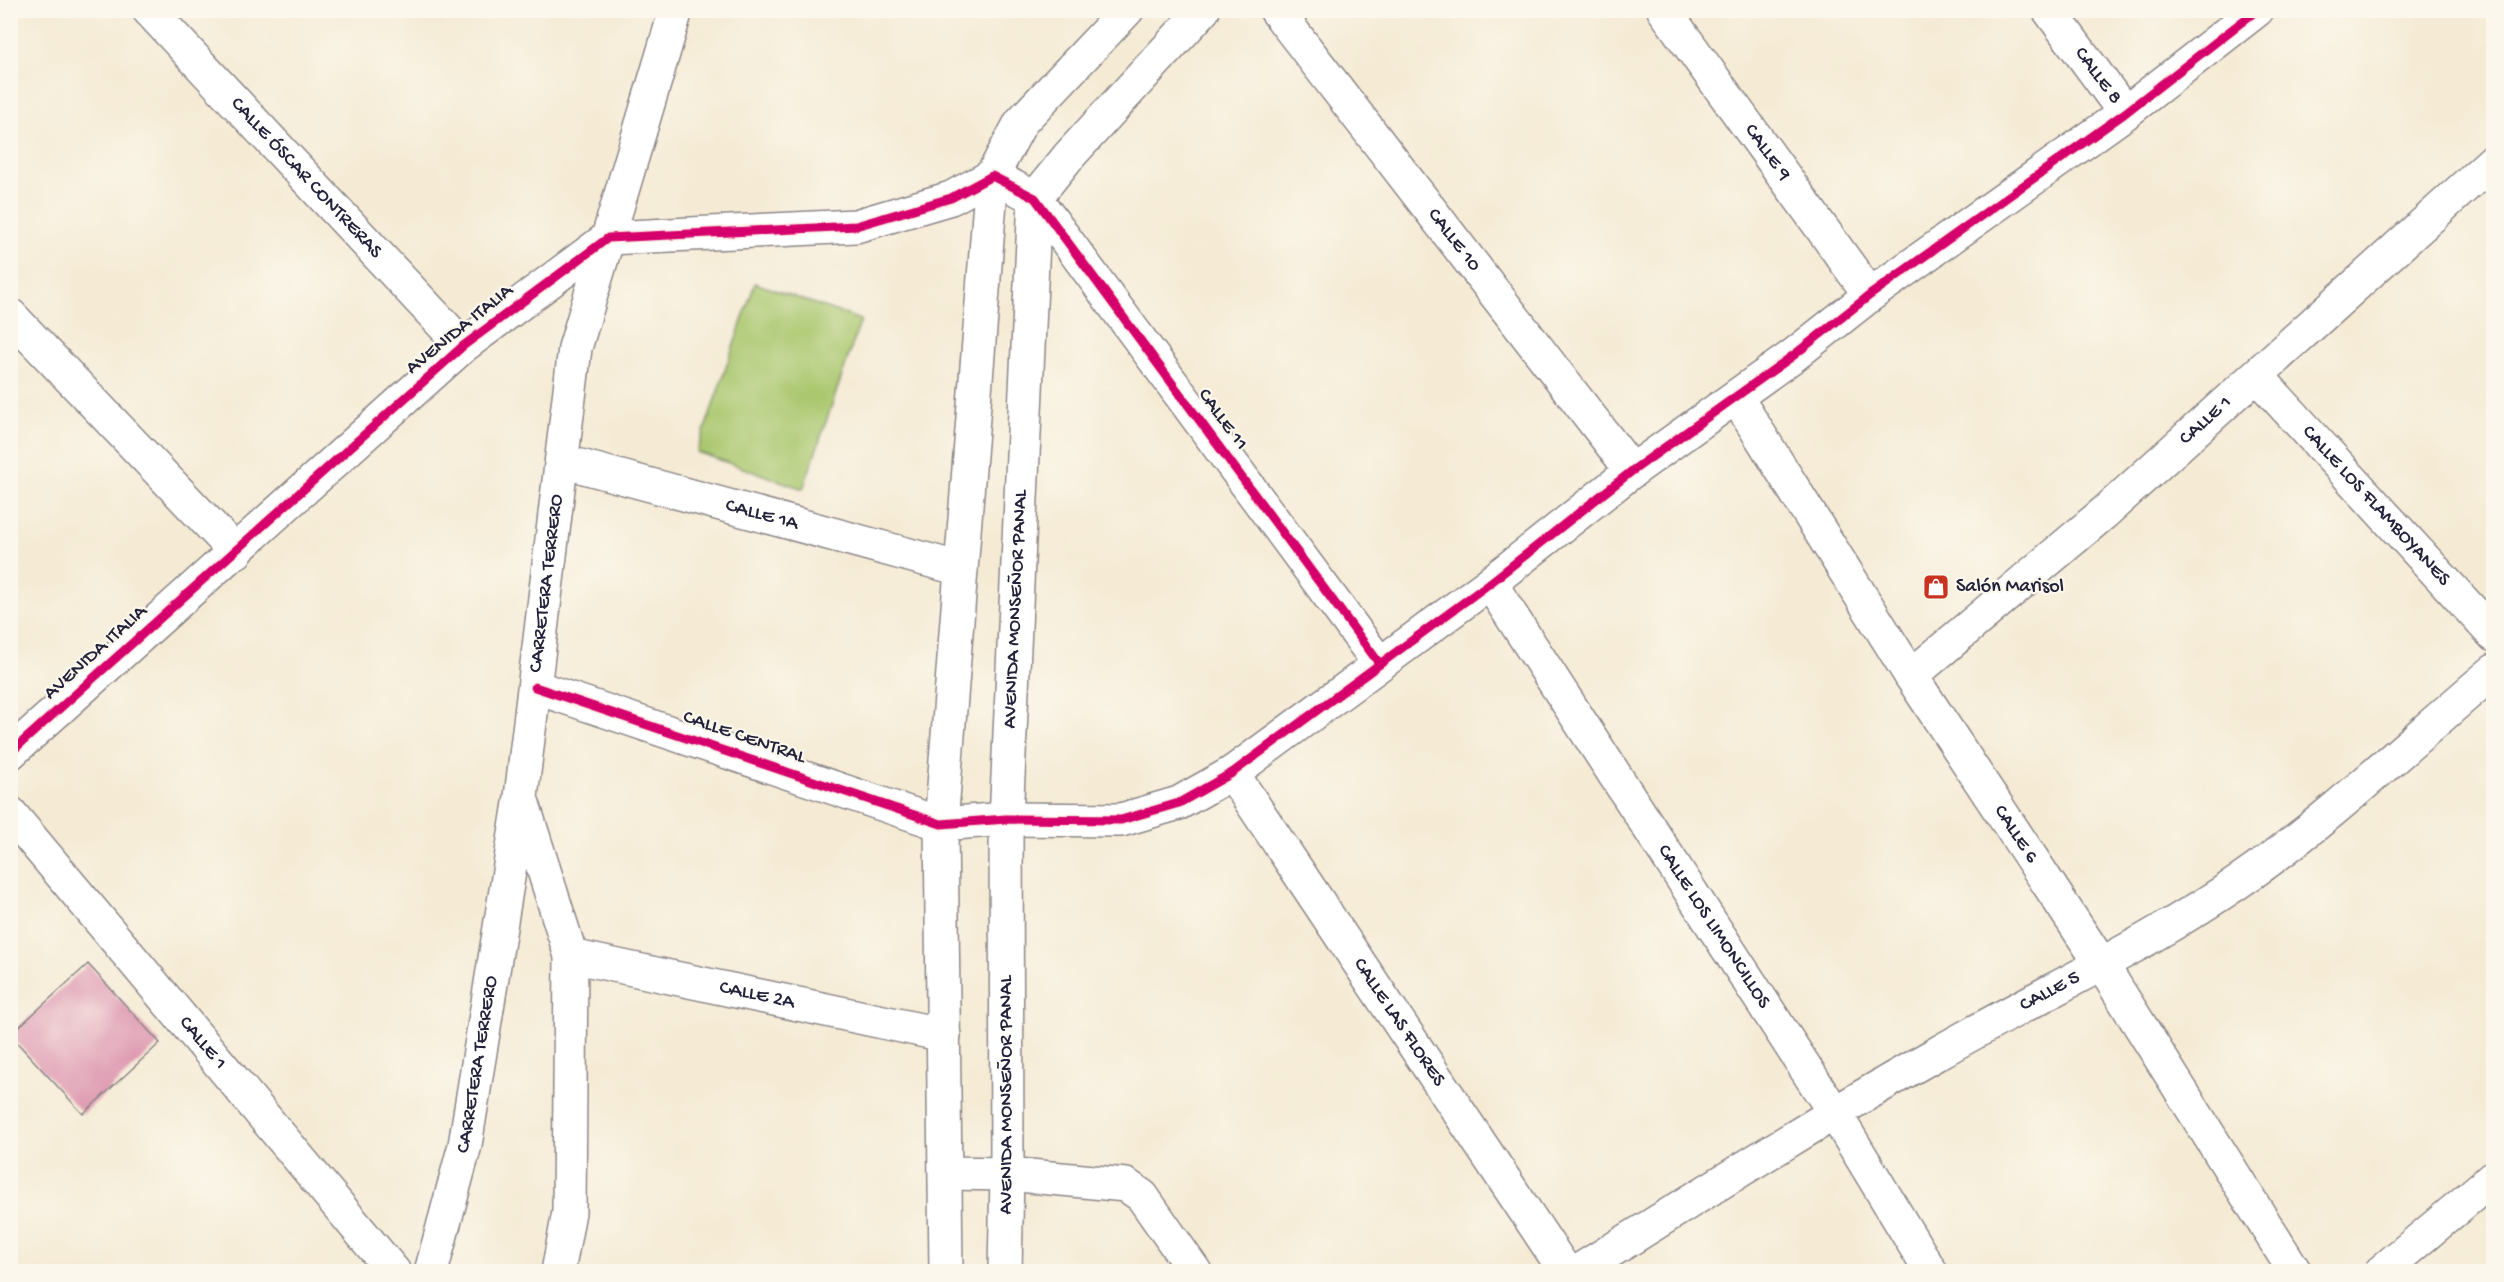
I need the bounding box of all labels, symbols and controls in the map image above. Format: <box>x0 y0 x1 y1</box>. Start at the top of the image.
street label: CALLE 8 <box>2069 43 2126 109</box>
street label: CALLE ÓSCAR CONTRERAS <box>225 93 387 264</box>
street label: CALLE 9 <box>1739 120 1795 186</box>
street label: CALLE 10 <box>1422 204 1486 277</box>
street label: AVENIDA ITALIA <box>402 279 519 380</box>
street label: CALLE 11 <box>1192 385 1252 455</box>
street label: CALLE 1 <box>2175 391 2237 450</box>
street label: CALLE LOS FLAMBOYANES <box>2297 421 2455 591</box>
street label: AVENIDA MONSEÑOR PANAL <box>999 489 1033 729</box>
street label: CARRETERA TERRERO <box>525 493 569 674</box>
street label: CALLE 1A <box>723 494 802 536</box>
shop icon: Salón Marisol <box>1921 572 1951 602</box>
place label: Salón Marisol <box>1956 576 2064 599</box>
street label: AVENIDA ITALIA <box>40 600 153 705</box>
street label: CALLE CENTRAL <box>680 706 809 770</box>
street label: CALLE 6 <box>1988 801 2043 868</box>
street label: CALLE LOS LIMONCILLOS <box>1652 841 1776 1014</box>
street label: CALLE LAS FLORES <box>1348 954 1450 1091</box>
street label: CALLE 5 <box>2016 966 2084 1017</box>
street label: CARRETERA TERRERO <box>452 974 504 1156</box>
street label: AVENIDA MONSEÑOR PANAL <box>995 975 1019 1215</box>
street label: CALLE 2A <box>717 976 798 1015</box>
street label: CALLE 1 <box>174 1012 231 1074</box>

